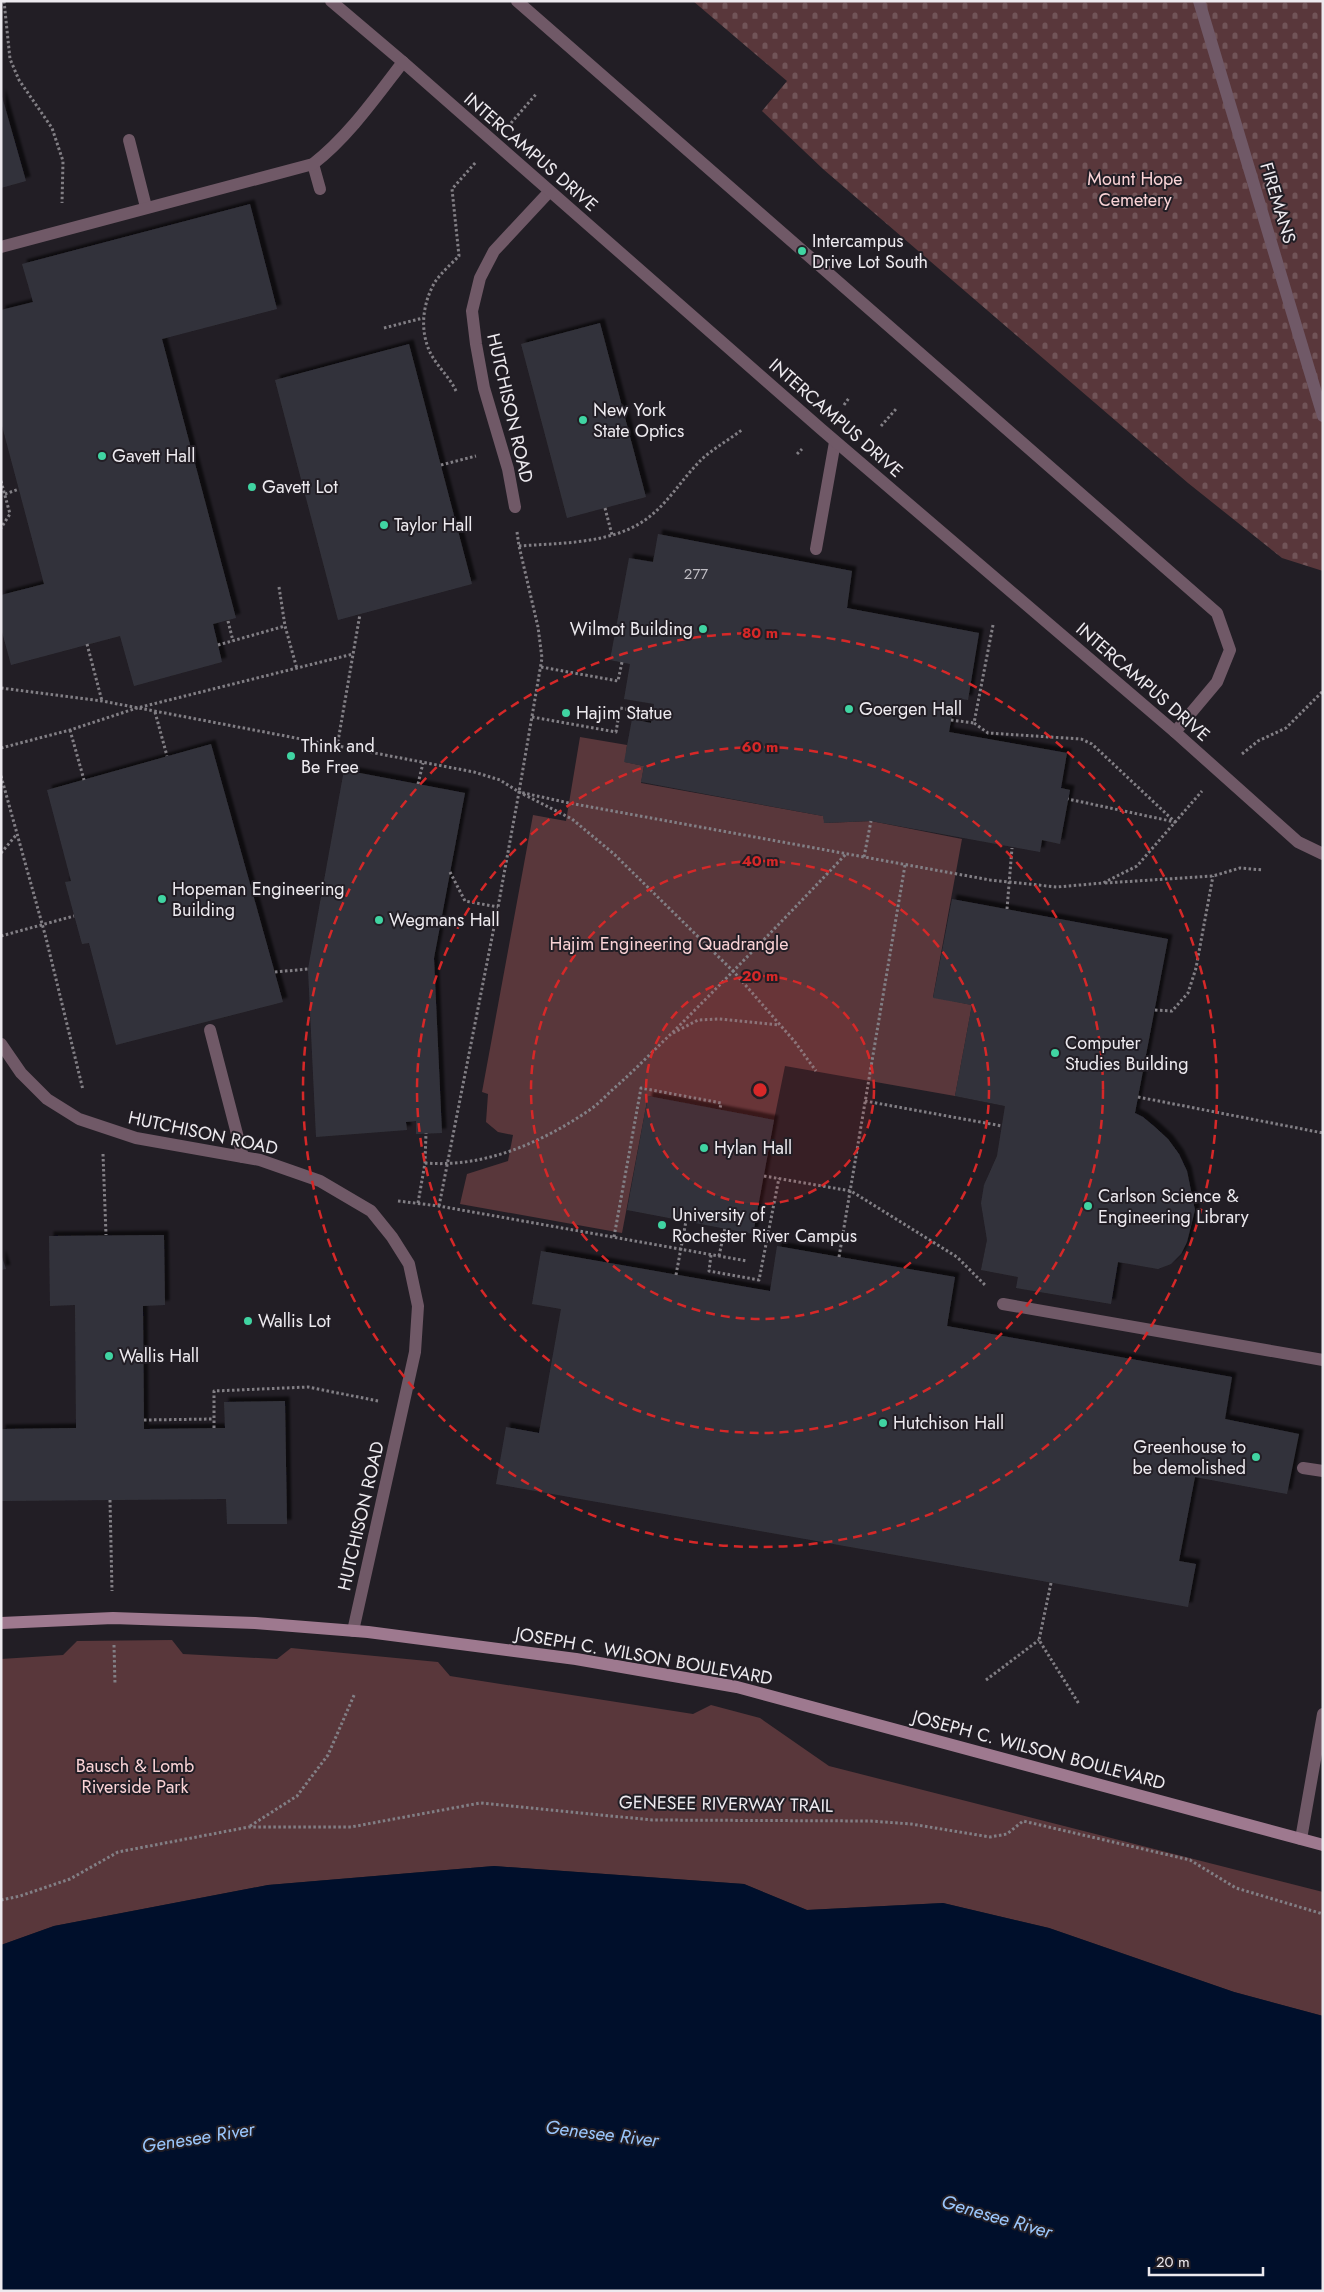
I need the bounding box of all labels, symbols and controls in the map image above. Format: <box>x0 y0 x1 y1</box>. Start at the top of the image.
street label: INTERCAMPUS DRIVE <box>458 86 604 218</box>
street label: FIREMANS <box>1253 159 1303 247</box>
park label: Mount Hope Cemetery <box>1087 166 1183 213</box>
place label: Intercampus Drive Lot South <box>812 228 928 275</box>
marker: Intercampus Drive Lot South <box>796 245 808 257</box>
street label: HUTCHISON ROAD <box>480 331 540 485</box>
street label: INTERCAMPUS DRIVE <box>763 352 909 484</box>
place label: New York State Optics <box>593 397 684 444</box>
marker: New York State Optics <box>577 414 589 426</box>
place label: Gavett Hall <box>112 443 195 469</box>
marker: Gavett Hall <box>96 450 108 462</box>
place label: Gavett Lot <box>262 474 338 500</box>
marker: Gavett Lot <box>246 481 258 493</box>
place label: Taylor Hall <box>394 512 472 538</box>
marker: Taylor Hall <box>378 519 390 531</box>
house number: 277 <box>684 563 708 585</box>
place label: Wilmot Building <box>570 616 693 642</box>
street label: INTERCAMPUS DRIVE <box>1070 616 1216 748</box>
text: 80 m <box>742 622 778 644</box>
marker: Wilmot Building <box>697 623 709 635</box>
place label: Goergen Hall <box>859 696 962 722</box>
place label: Hajim Statue <box>576 700 672 726</box>
marker: Goergen Hall <box>843 703 855 715</box>
marker: Hajim Statue <box>560 707 572 719</box>
place label: Think and Be Free <box>301 733 375 780</box>
text: 60 m <box>742 736 778 758</box>
marker: Think and Be Free <box>285 750 297 762</box>
text: 40 m <box>741 850 779 872</box>
place label: Hopeman Engineering Building <box>172 876 345 923</box>
marker: Hopeman Engineering Building <box>156 893 168 905</box>
place label: Wegmans Hall <box>389 907 500 933</box>
marker: Wegmans Hall <box>373 914 385 926</box>
park label: Hajim Engineering Quadrangle <box>550 931 788 957</box>
text: 20 m <box>742 965 778 987</box>
place label: Computer Studies Building <box>1065 1030 1188 1077</box>
marker: Computer Studies Building <box>1049 1047 1061 1059</box>
centre of rings <box>751 1081 769 1099</box>
street label: HUTCHISON ROAD <box>126 1104 280 1162</box>
place label: Hylan Hall <box>714 1135 792 1161</box>
marker: Hylan Hall <box>698 1142 710 1154</box>
place label: Carlson Science & Engineering Library <box>1098 1183 1249 1230</box>
marker: Carlson Science & Engineering Library <box>1082 1200 1094 1212</box>
place label: University of Rochester River Campus <box>672 1202 857 1249</box>
marker: University of Rochester River Campus <box>656 1219 668 1231</box>
place label: Wallis Lot <box>258 1308 331 1334</box>
marker: Wallis Lot <box>242 1315 254 1327</box>
place label: Wallis Hall <box>119 1343 199 1369</box>
marker: Wallis Hall <box>103 1350 115 1362</box>
place label: Hutchison Hall <box>893 1410 1004 1436</box>
marker: Hutchison Hall <box>877 1417 889 1429</box>
place label: Greenhouse to be demolished <box>1133 1434 1246 1481</box>
street label: HUTCHISON ROAD <box>331 1439 391 1593</box>
marker: Greenhouse to be demolished <box>1250 1451 1262 1463</box>
street label: JOSEPH C. WILSON BOULEVARD <box>511 1620 775 1691</box>
street label: JOSEPH C. WILSON BOULEVARD <box>908 1703 1168 1796</box>
park label: Bausch & Lomb Riverside Park <box>76 1753 194 1800</box>
street label: GENESEE RIVERWAY TRAIL <box>619 1789 833 1819</box>
water label: Genesee River <box>544 2113 662 2154</box>
water label: Genesee River <box>140 2115 258 2160</box>
water label: Genesee River <box>938 2188 1057 2246</box>
scale bar <box>1149 2244 1263 2276</box>
text: 20 m <box>1156 2251 1190 2273</box>

